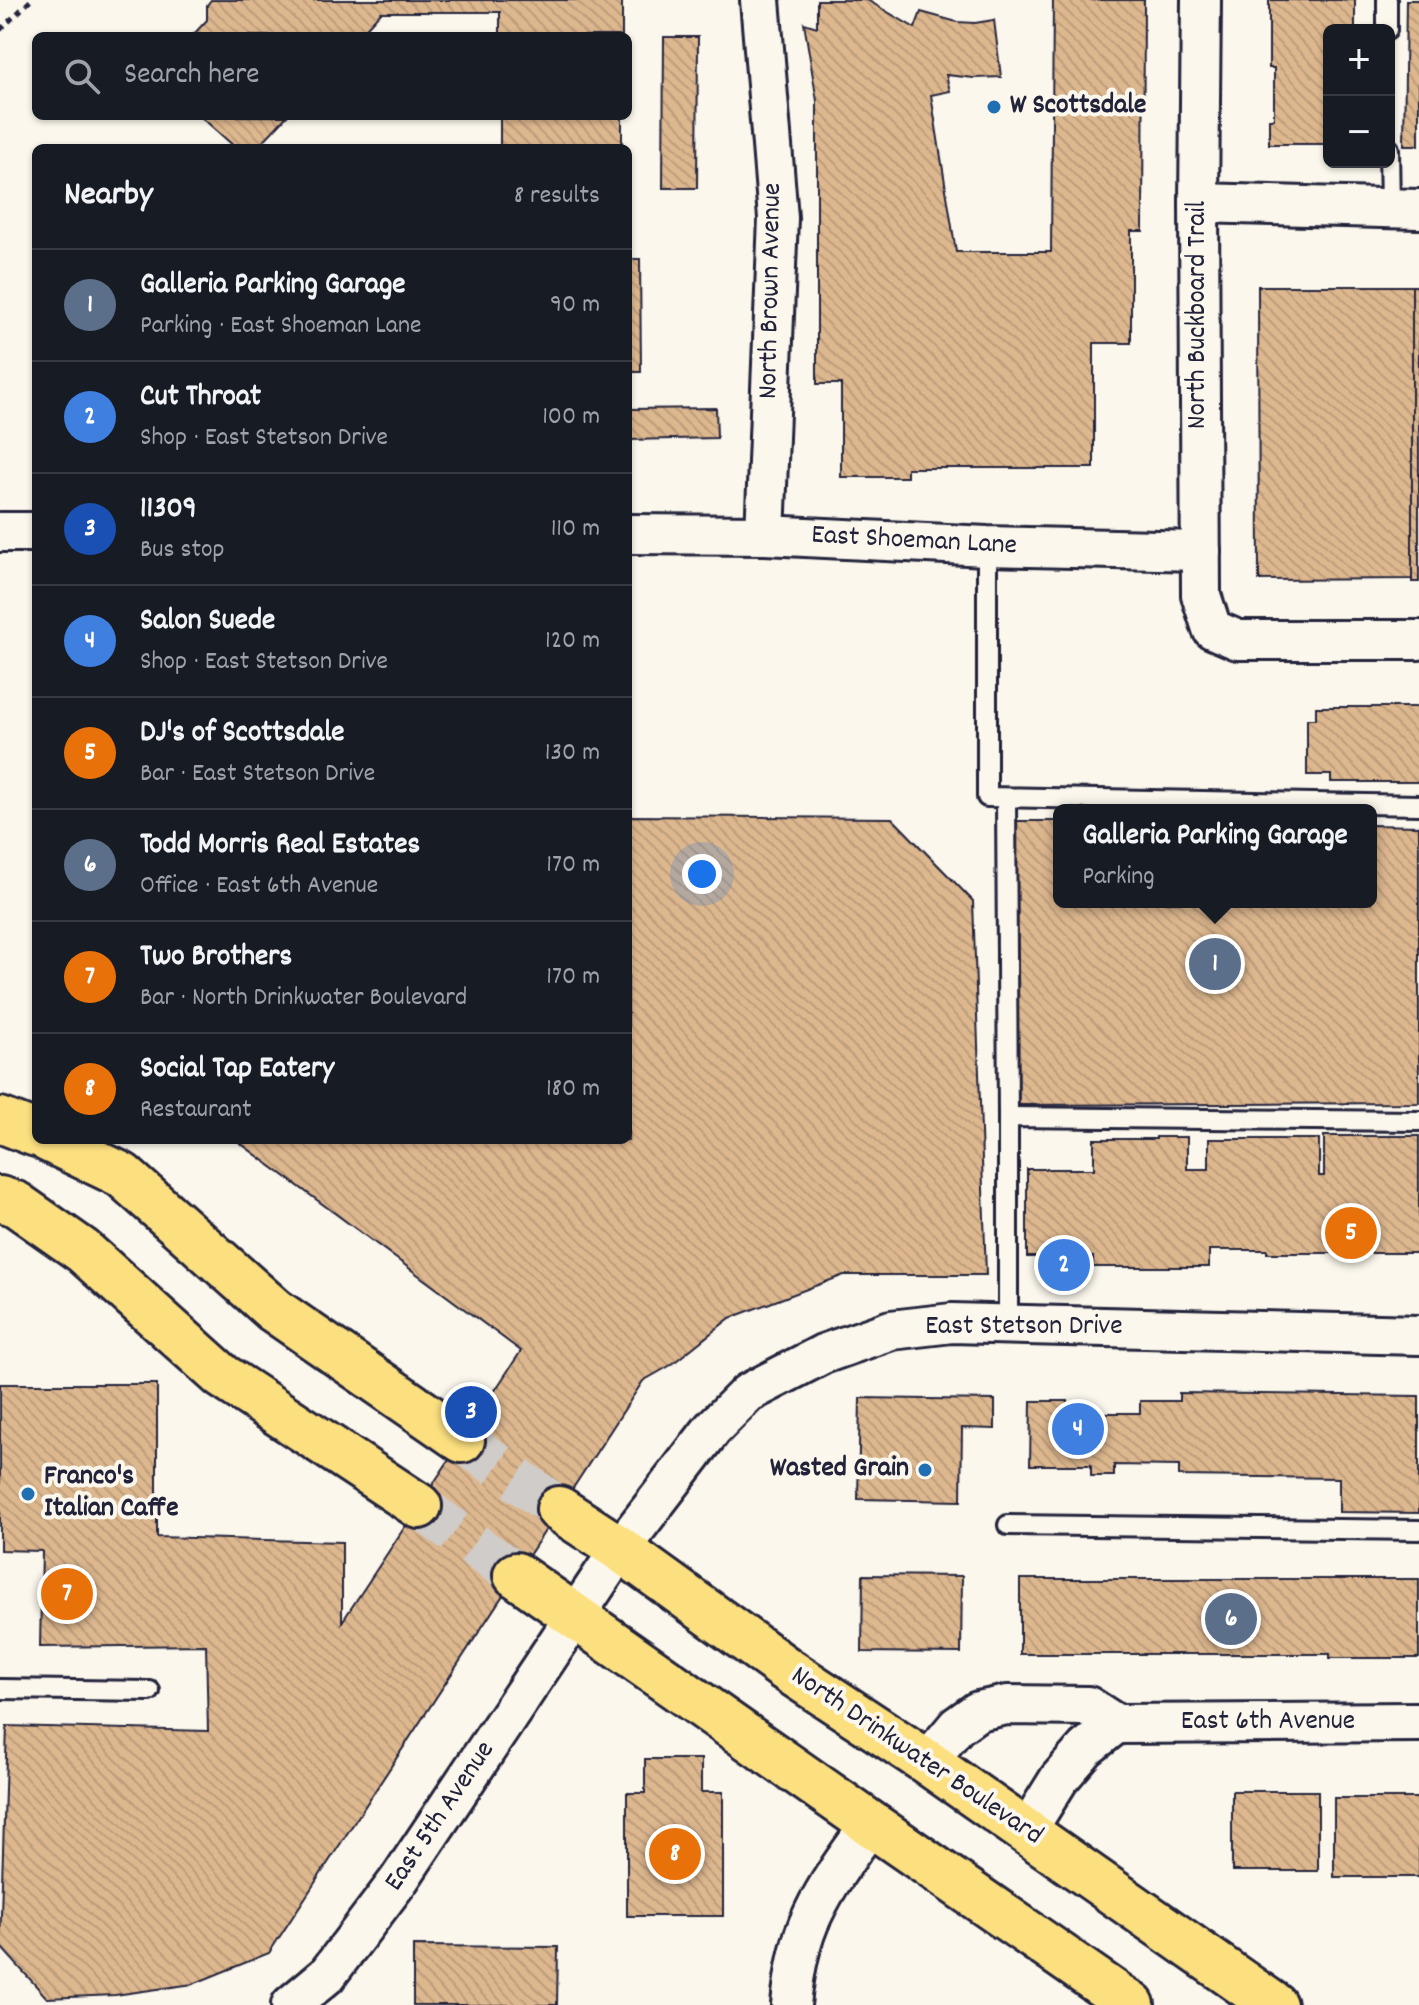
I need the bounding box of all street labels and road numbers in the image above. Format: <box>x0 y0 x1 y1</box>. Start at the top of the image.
street label: North Brown Avenue <box>750 182 794 400</box>
street label: North Buckboard Trail <box>1179 200 1219 429</box>
street label: East Shoeman Lane <box>810 517 1018 567</box>
street label: East Stetson Drive <box>925 1308 1123 1348</box>
street label: North Drinkwater Boulevard <box>782 1658 1050 1856</box>
street label: East 6th Avenue <box>1181 1703 1355 1743</box>
street label: East 5th Avenue <box>376 1734 506 1900</box>

